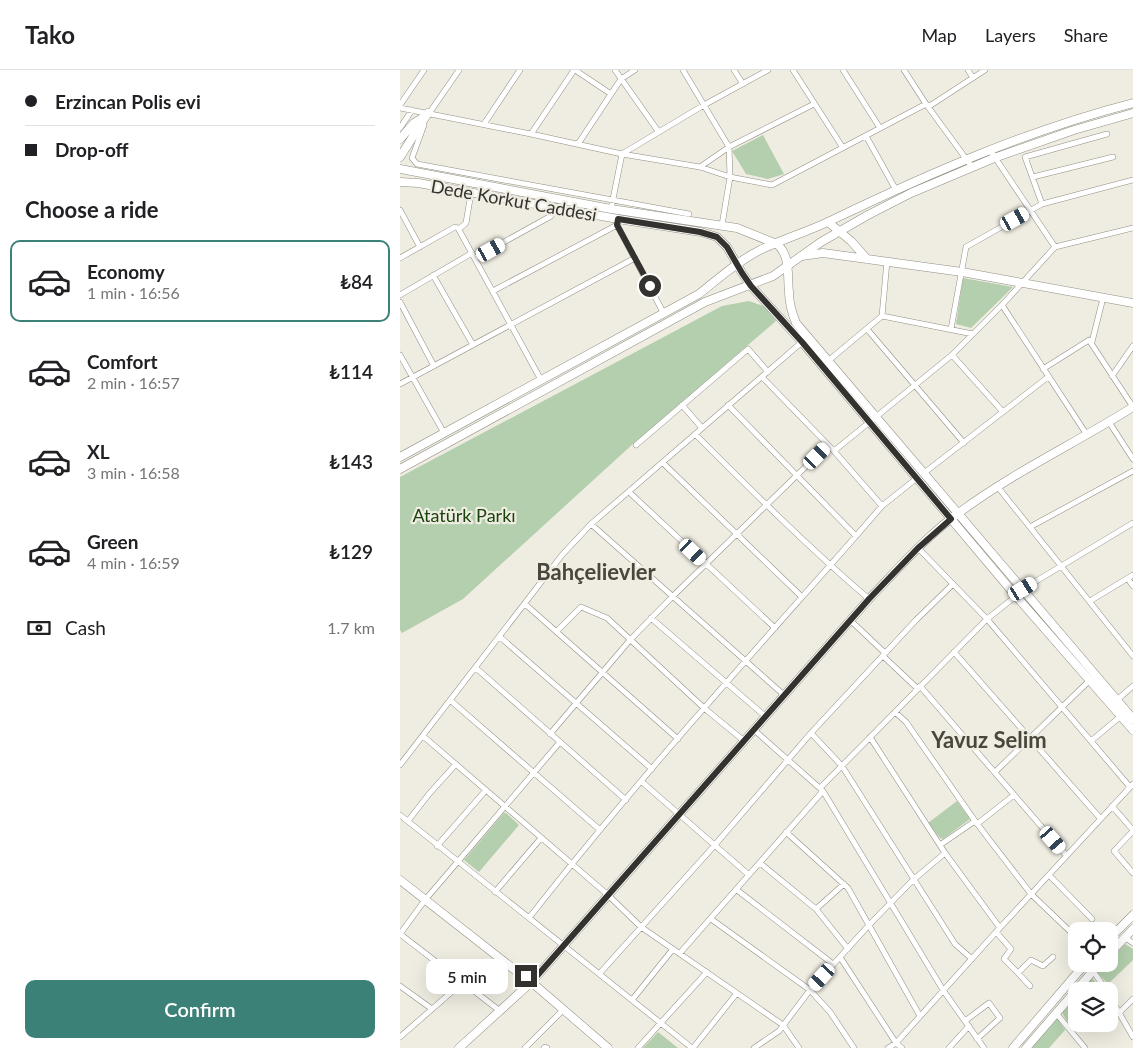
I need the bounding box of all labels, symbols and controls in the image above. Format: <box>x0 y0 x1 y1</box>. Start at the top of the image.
text: Tako <box>25 20 75 49</box>
text: Map <box>921 24 957 46</box>
text: Layers <box>985 24 1036 46</box>
text: Share <box>1064 24 1108 46</box>
text: Erzincan Polis evi <box>55 90 201 113</box>
text: Drop-off <box>55 138 129 161</box>
street label: Dede Korkut Caddesi <box>429 175 599 225</box>
text: Choose a ride <box>25 196 159 223</box>
car <box>998 205 1031 233</box>
car <box>474 236 507 264</box>
icon: car <box>27 259 72 304</box>
text: Economy <box>87 260 165 283</box>
text: ₺84 <box>340 270 373 293</box>
route start <box>639 275 661 297</box>
text: 1 min · 16:56 <box>87 283 180 302</box>
icon: car <box>27 349 72 394</box>
text: Comfort <box>87 350 158 373</box>
text: ₺114 <box>329 360 373 383</box>
text: 2 min · 16:57 <box>87 373 180 392</box>
icon: car <box>27 439 72 484</box>
text: XL <box>87 440 110 463</box>
car <box>801 440 832 472</box>
text: ₺143 <box>329 450 373 473</box>
text: 3 min · 16:58 <box>87 463 180 482</box>
park label: Atatürk Parkı <box>412 504 516 526</box>
icon: car <box>27 529 72 574</box>
text: Green <box>87 530 138 553</box>
car <box>676 536 709 568</box>
text: ₺129 <box>329 540 373 563</box>
text: 4 min · 16:59 <box>87 553 180 572</box>
district label: Bahçelievler <box>536 558 657 585</box>
car <box>1006 575 1039 603</box>
icon: cash <box>25 614 53 642</box>
text: Cash <box>65 616 106 639</box>
text: 1.7 km <box>327 618 375 637</box>
district label: Yavuz Selim <box>930 726 1047 753</box>
car <box>1037 824 1068 856</box>
map controls <box>1068 922 1118 1032</box>
button: locate <box>1068 922 1118 972</box>
callout: 5 min <box>426 958 508 994</box>
car <box>806 961 837 993</box>
route end <box>515 965 537 987</box>
text: 5 min <box>447 967 487 986</box>
button: Confirm <box>25 980 375 1038</box>
button: layers <box>1068 982 1118 1032</box>

